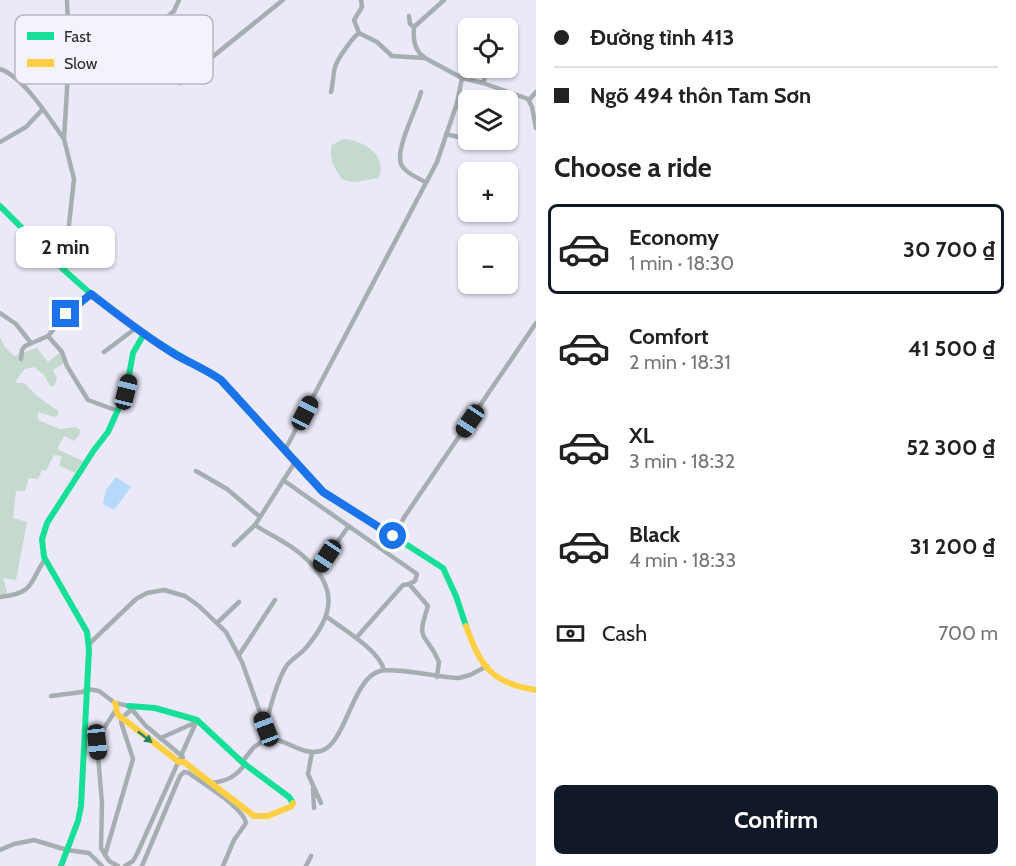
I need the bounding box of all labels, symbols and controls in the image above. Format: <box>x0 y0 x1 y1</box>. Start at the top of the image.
legend <box>15 15 213 84</box>
map controls <box>458 18 518 294</box>
button: locate <box>458 18 518 78</box>
text: Đường tỉnh 413 <box>590 24 734 51</box>
text: Fast <box>64 27 92 46</box>
text: Slow <box>64 54 98 73</box>
text: Ngõ 494 thôn Tam Sơn <box>590 82 811 109</box>
button: layers <box>458 90 518 150</box>
text: Choose a ride <box>554 151 712 184</box>
button: + <box>458 162 518 222</box>
icon: car <box>557 222 611 276</box>
text: Economy <box>629 224 719 251</box>
callout: 2 min <box>16 227 116 269</box>
button: − <box>458 234 518 294</box>
text: 2 min <box>41 235 90 259</box>
text: 30 700 ₫ <box>903 236 995 263</box>
text: 1 min · 18:30 <box>629 251 734 275</box>
route end <box>52 300 79 327</box>
icon: car <box>557 321 611 375</box>
text: Comfort <box>629 323 708 350</box>
text: 41 500 ₫ <box>908 335 995 362</box>
text: 2 min · 18:31 <box>629 350 731 374</box>
car <box>113 372 139 412</box>
car <box>289 393 321 433</box>
car <box>452 401 488 441</box>
icon: car <box>557 420 611 474</box>
text: XL <box>629 422 654 449</box>
text: 52 300 ₫ <box>906 434 995 461</box>
text: 3 min · 18:32 <box>629 449 735 473</box>
icon: car <box>557 519 611 573</box>
text: Black <box>629 521 680 548</box>
route start <box>379 522 406 549</box>
text: 31 200 ₫ <box>910 533 995 560</box>
car <box>309 536 345 576</box>
text: 4 min · 18:33 <box>629 548 736 572</box>
icon: cash <box>554 617 587 650</box>
text: Cash <box>602 620 647 647</box>
text: 700 m <box>938 621 998 645</box>
car <box>251 709 281 749</box>
car <box>86 723 108 761</box>
one-way arrow <box>137 731 153 744</box>
button: Confirm <box>554 785 998 854</box>

